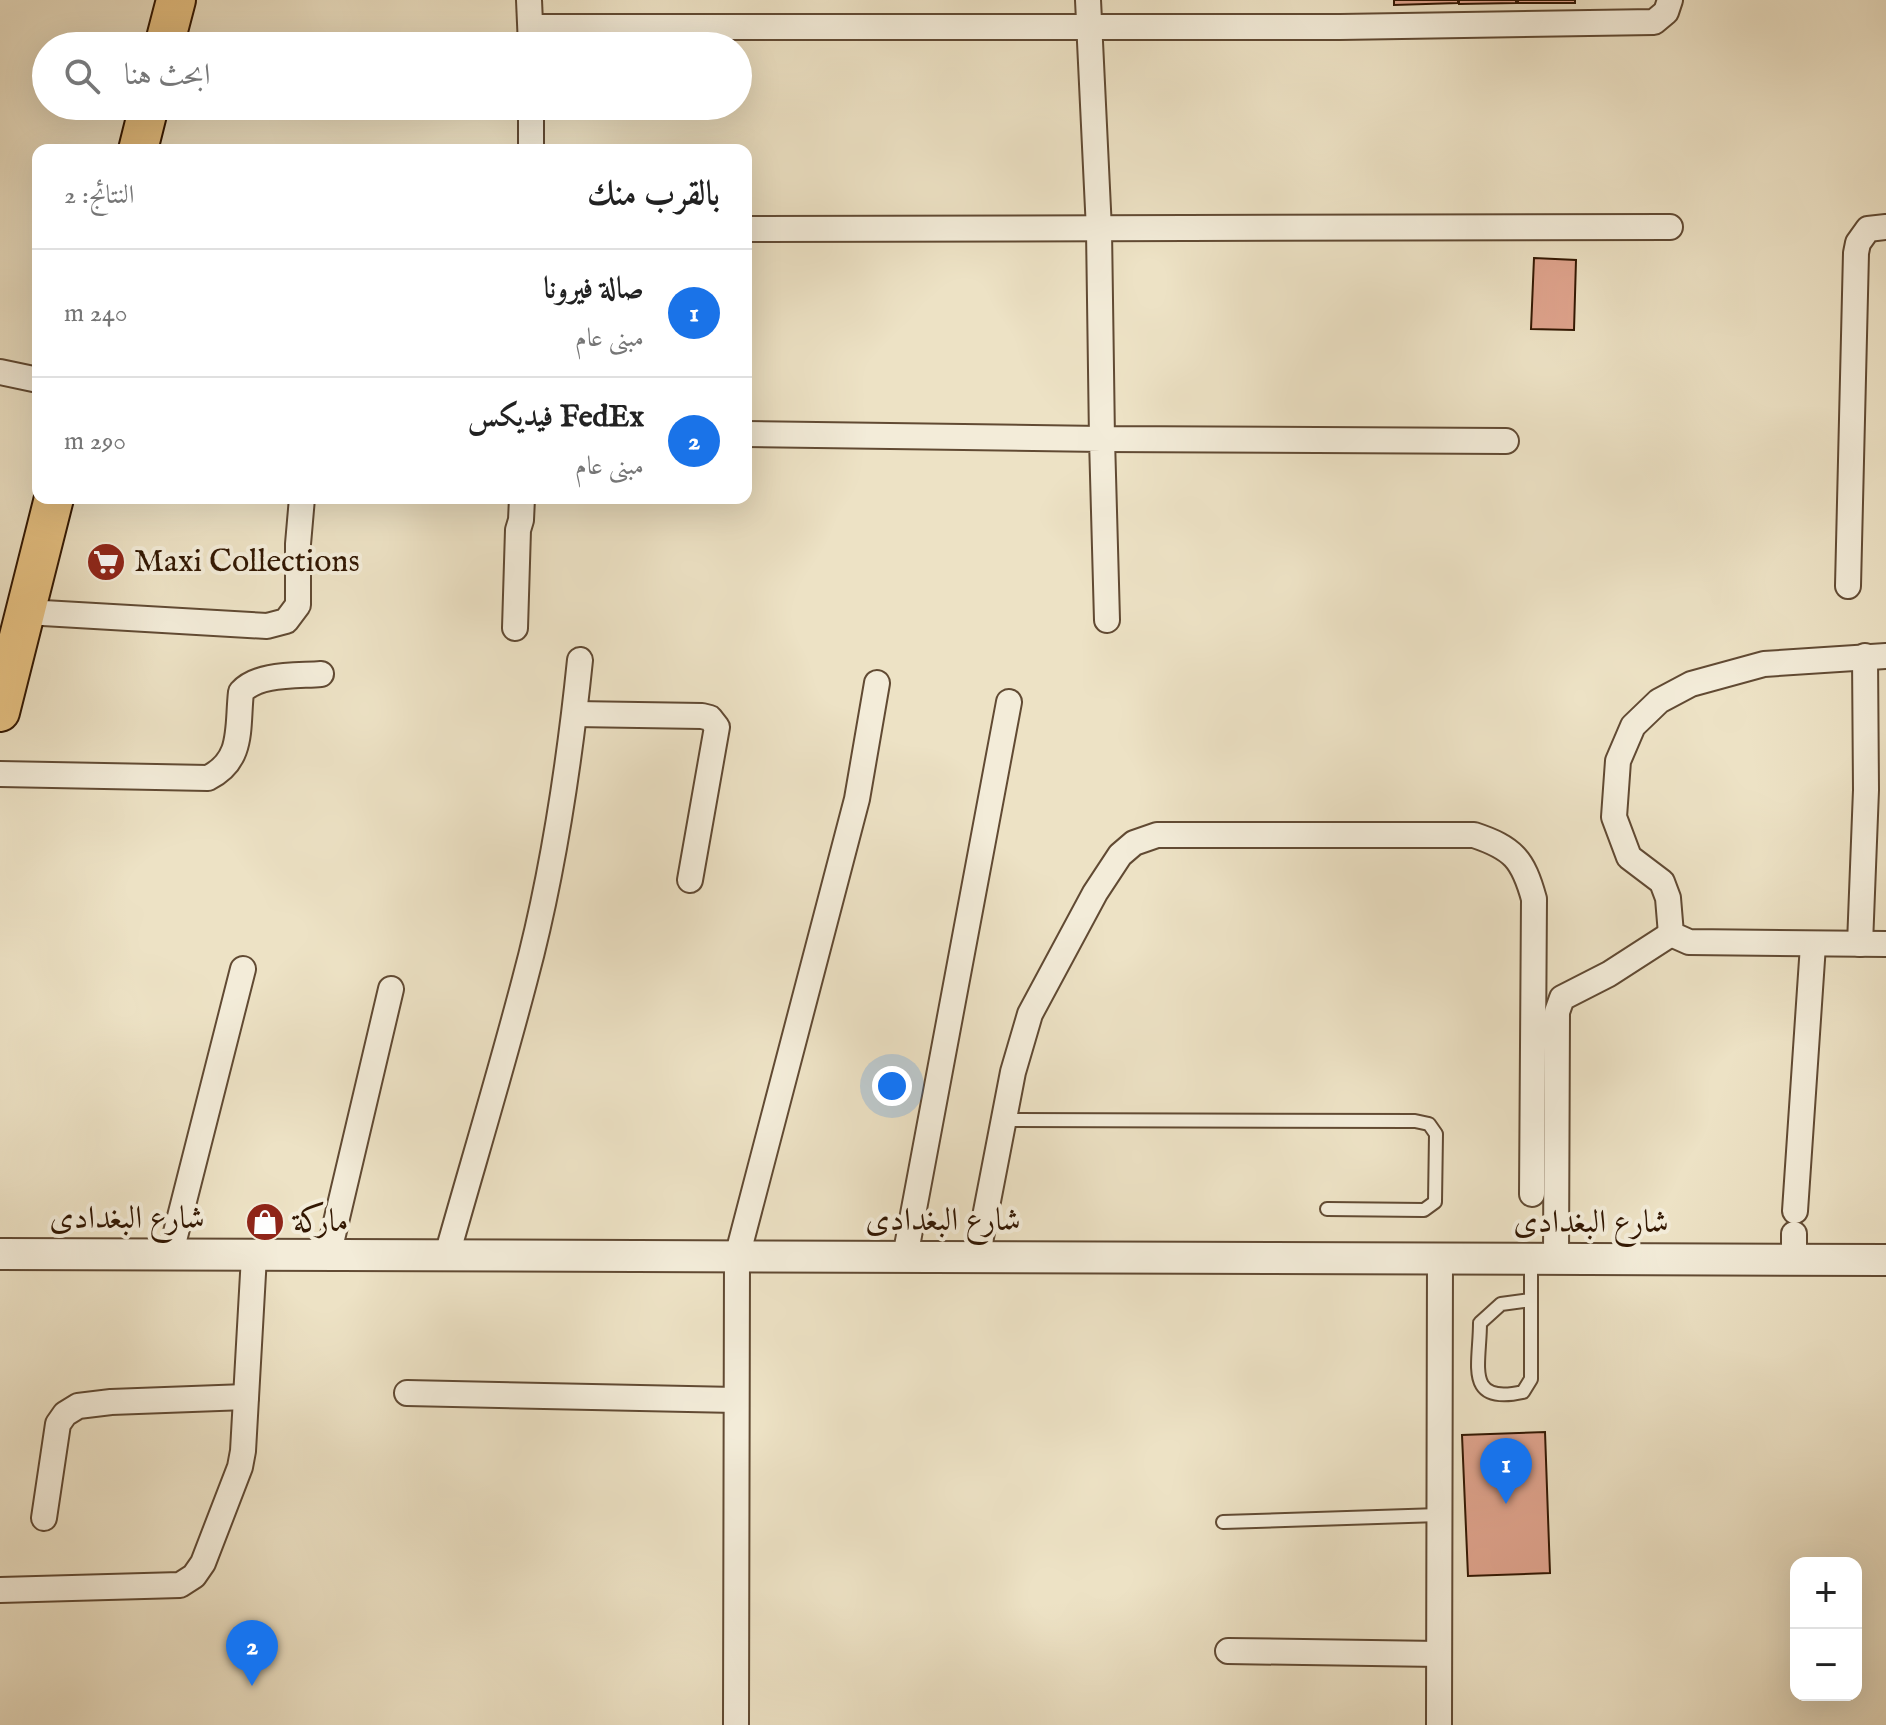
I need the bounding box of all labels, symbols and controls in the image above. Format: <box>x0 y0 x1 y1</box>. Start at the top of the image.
search box <box>32 32 752 120</box>
icon: search <box>60 54 104 98</box>
text: ابحث هنا <box>124 57 211 95</box>
text: بالقرب منك <box>587 173 720 216</box>
text: النتائج: 2 <box>64 179 134 212</box>
text: صالة فيرونا <box>543 271 644 309</box>
text: 240 m <box>64 297 128 330</box>
text: 1 <box>689 297 699 330</box>
text: مبنى عام <box>575 322 644 355</box>
text: FedEx فيديكس <box>467 399 644 437</box>
text: 290 m <box>64 425 126 458</box>
text: 2 <box>688 425 700 458</box>
text: مبنى عام <box>575 450 644 483</box>
supermarket icon: Maxi Collections <box>85 541 127 583</box>
place label: Maxi Collections <box>134 542 360 583</box>
your location <box>872 1066 912 1106</box>
street label: شارع البغدادى <box>49 1199 205 1244</box>
shop icon: ماركة <box>244 1201 286 1243</box>
place label: ماركة <box>291 1201 349 1243</box>
street label: شارع البغدادى <box>865 1201 1021 1246</box>
street label: شارع البغدادى <box>1513 1203 1669 1248</box>
pin: 1 <box>1480 1438 1532 1504</box>
map controls <box>1790 1557 1862 1701</box>
button: + <box>1790 1557 1862 1629</box>
pin: 2 <box>226 1620 278 1686</box>
button: − <box>1790 1629 1862 1701</box>

